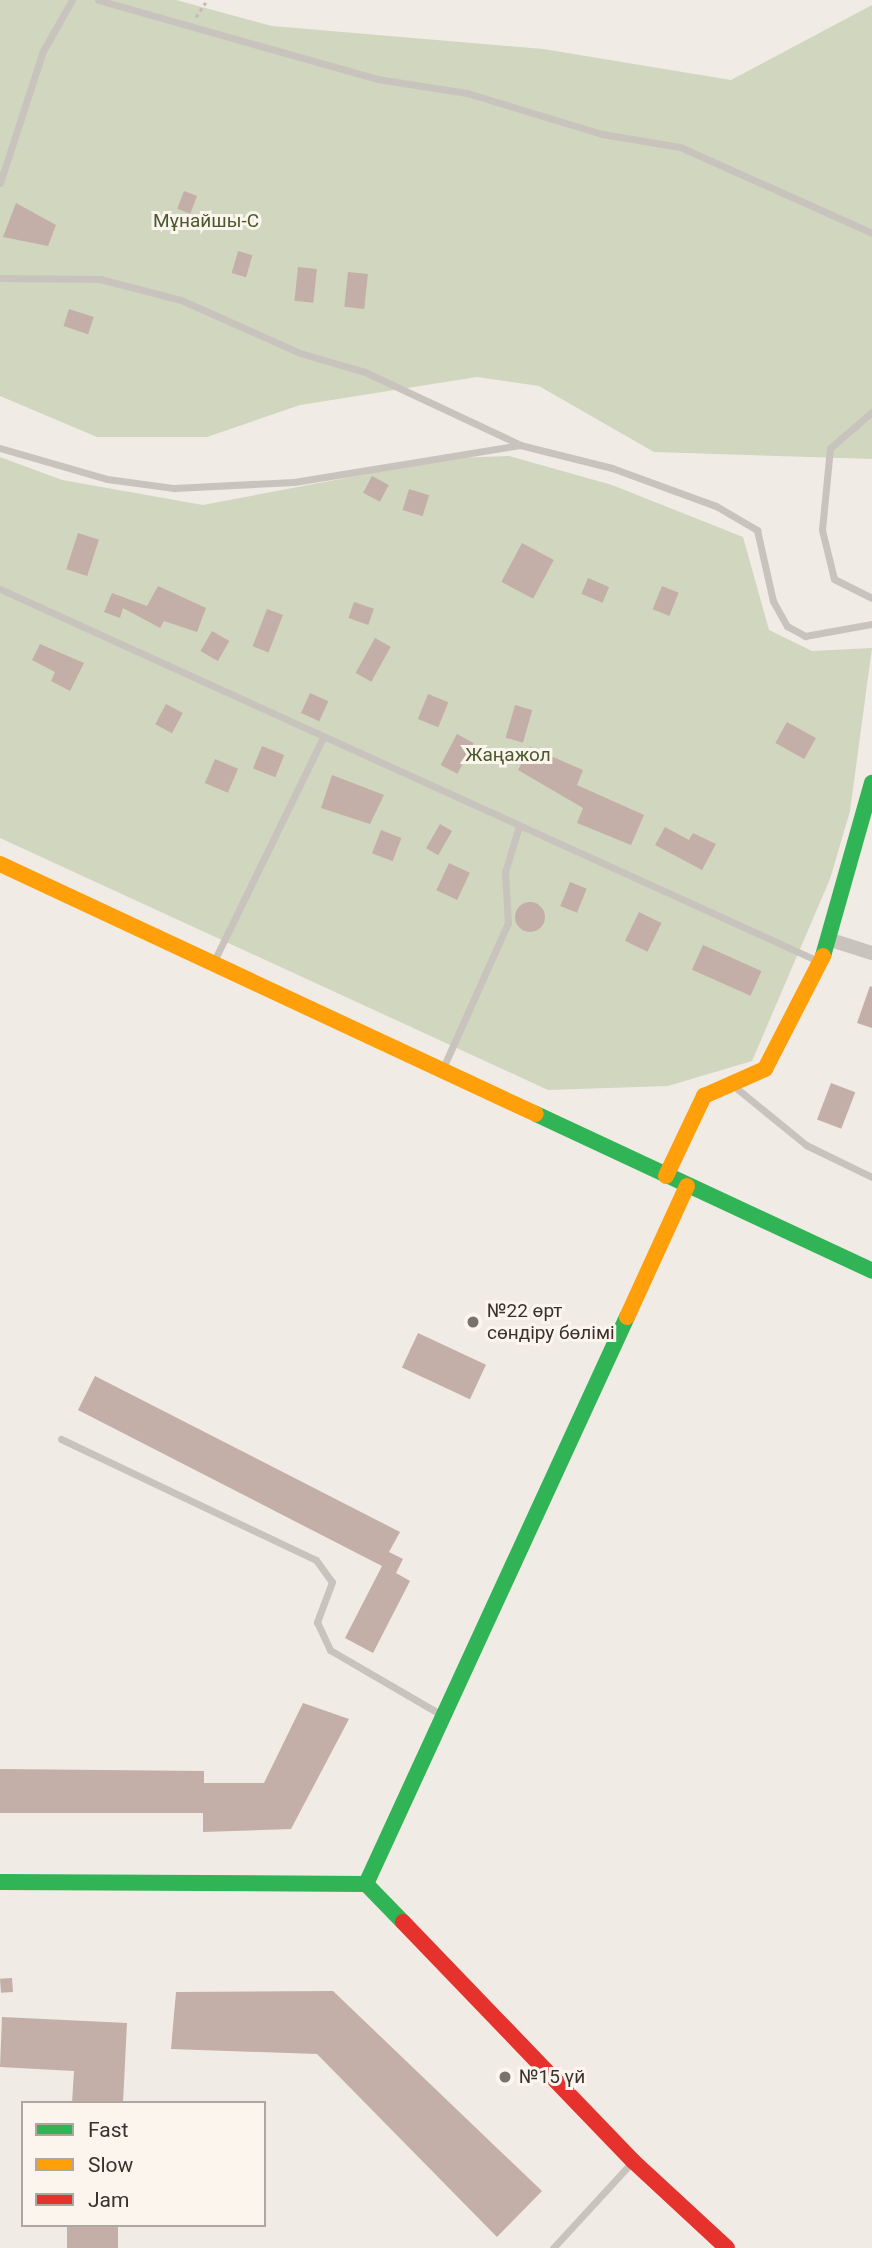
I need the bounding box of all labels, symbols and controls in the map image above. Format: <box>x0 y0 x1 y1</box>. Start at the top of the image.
park label: Мұнайшы-С <box>153 210 259 232</box>
park label: Жаңажол <box>465 744 551 766</box>
place label: №22 өрт сөндіру бөлімі <box>487 1300 615 1344</box>
marker: №22 өрт сөндіру бөлімі <box>465 1314 481 1330</box>
place label: №15 үй <box>519 2066 585 2088</box>
marker: №15 үй <box>497 2069 513 2085</box>
legend <box>21 2101 266 2227</box>
text: Fast <box>88 2118 128 2142</box>
text: Slow <box>88 2153 133 2177</box>
text: Jam <box>88 2188 129 2212</box>

